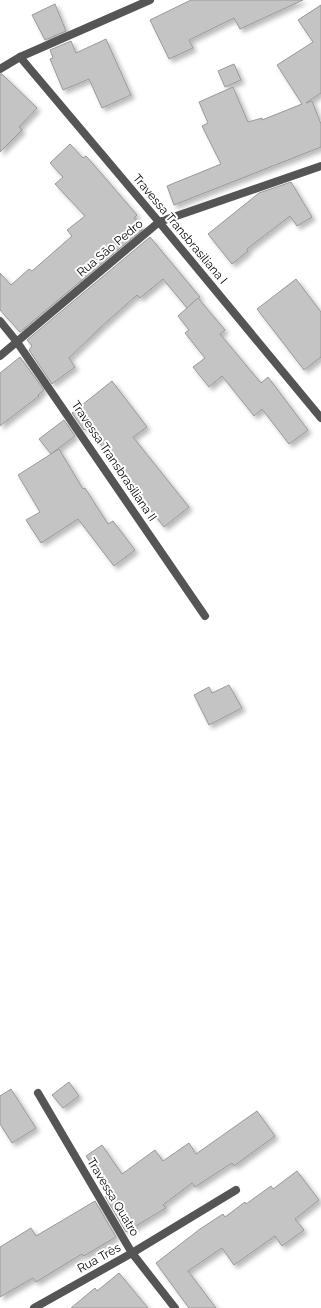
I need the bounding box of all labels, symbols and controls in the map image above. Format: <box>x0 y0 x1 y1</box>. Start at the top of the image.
street label: Travessa Transbrasiliana I <box>130 171 230 287</box>
street label: Rua São Pedro <box>74 216 146 280</box>
street label: Travessa Transbrasiliana II <box>68 398 160 524</box>
street label: Travessa Quatro <box>84 1155 142 1239</box>
street label: Rua Três <box>75 1240 123 1276</box>

